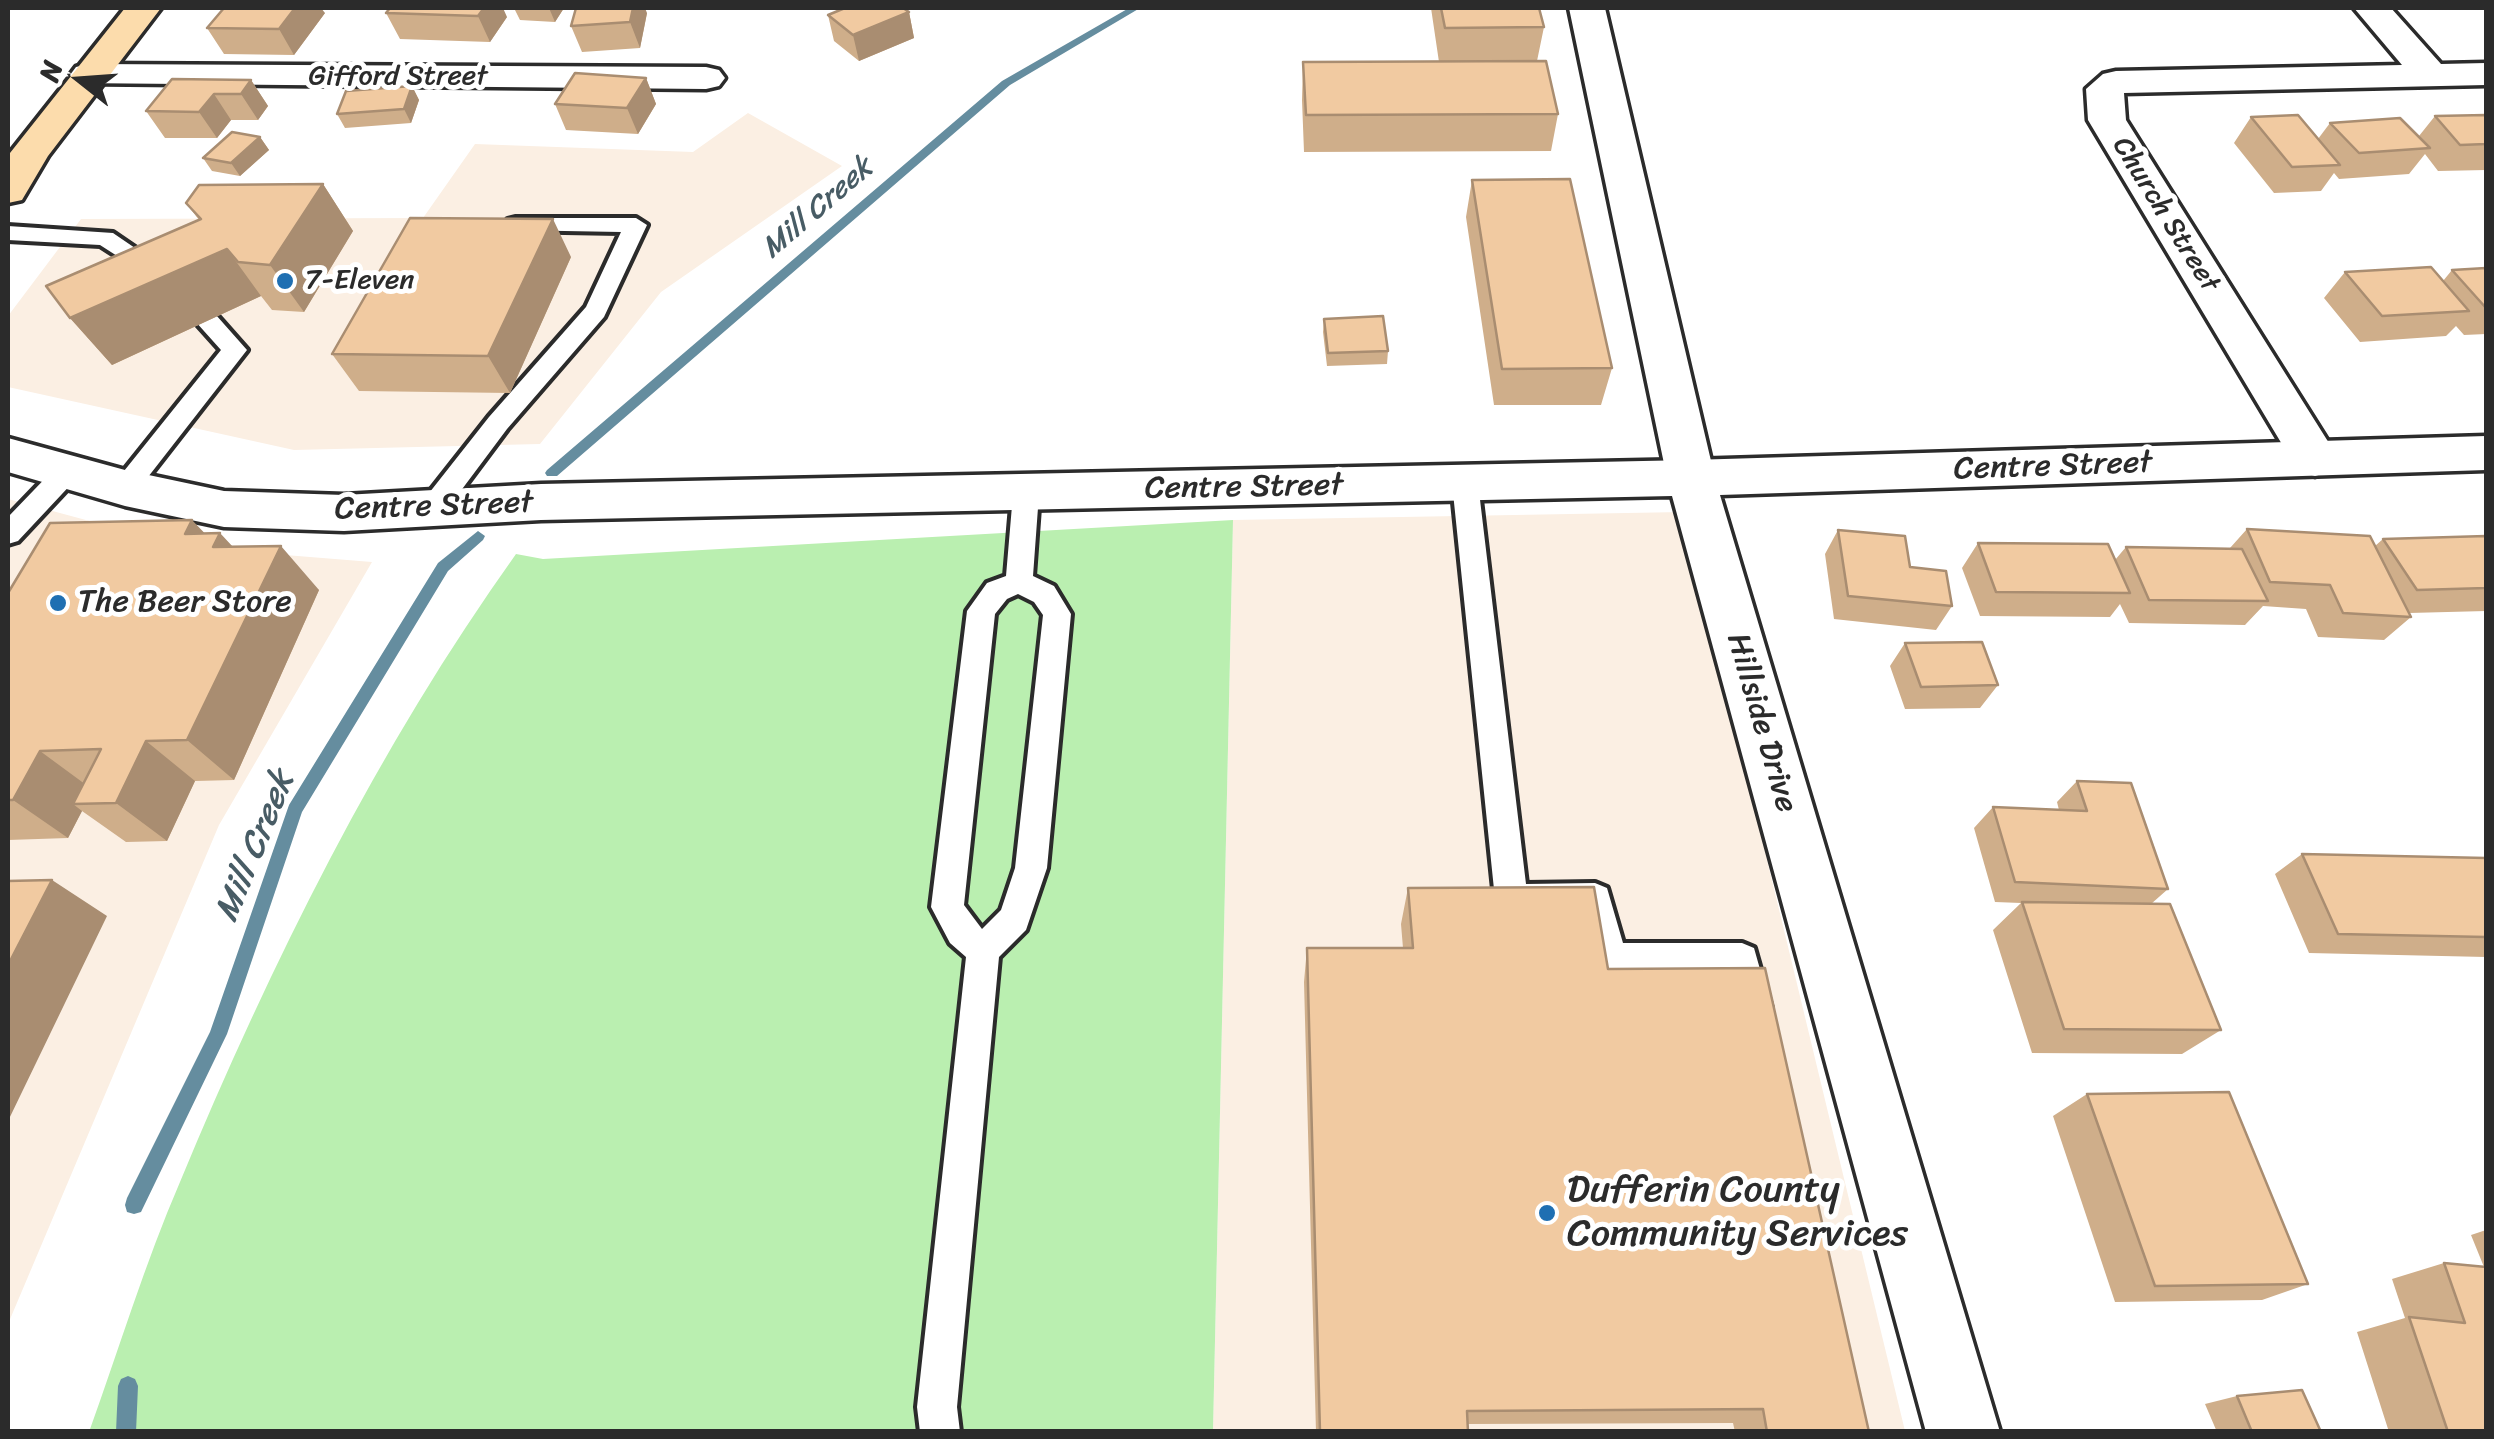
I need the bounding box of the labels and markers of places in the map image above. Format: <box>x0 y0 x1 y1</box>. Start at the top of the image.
place label: 7-Eleven <box>305 264 415 298</box>
marker: 7-Eleven <box>274 270 296 292</box>
place label: The Beer Store <box>78 584 292 622</box>
marker: The Beer Store <box>47 592 69 614</box>
place label: Dufferin County Community Services <box>1567 1168 1908 1258</box>
marker: Dufferin County Community Services <box>1536 1202 1558 1224</box>

